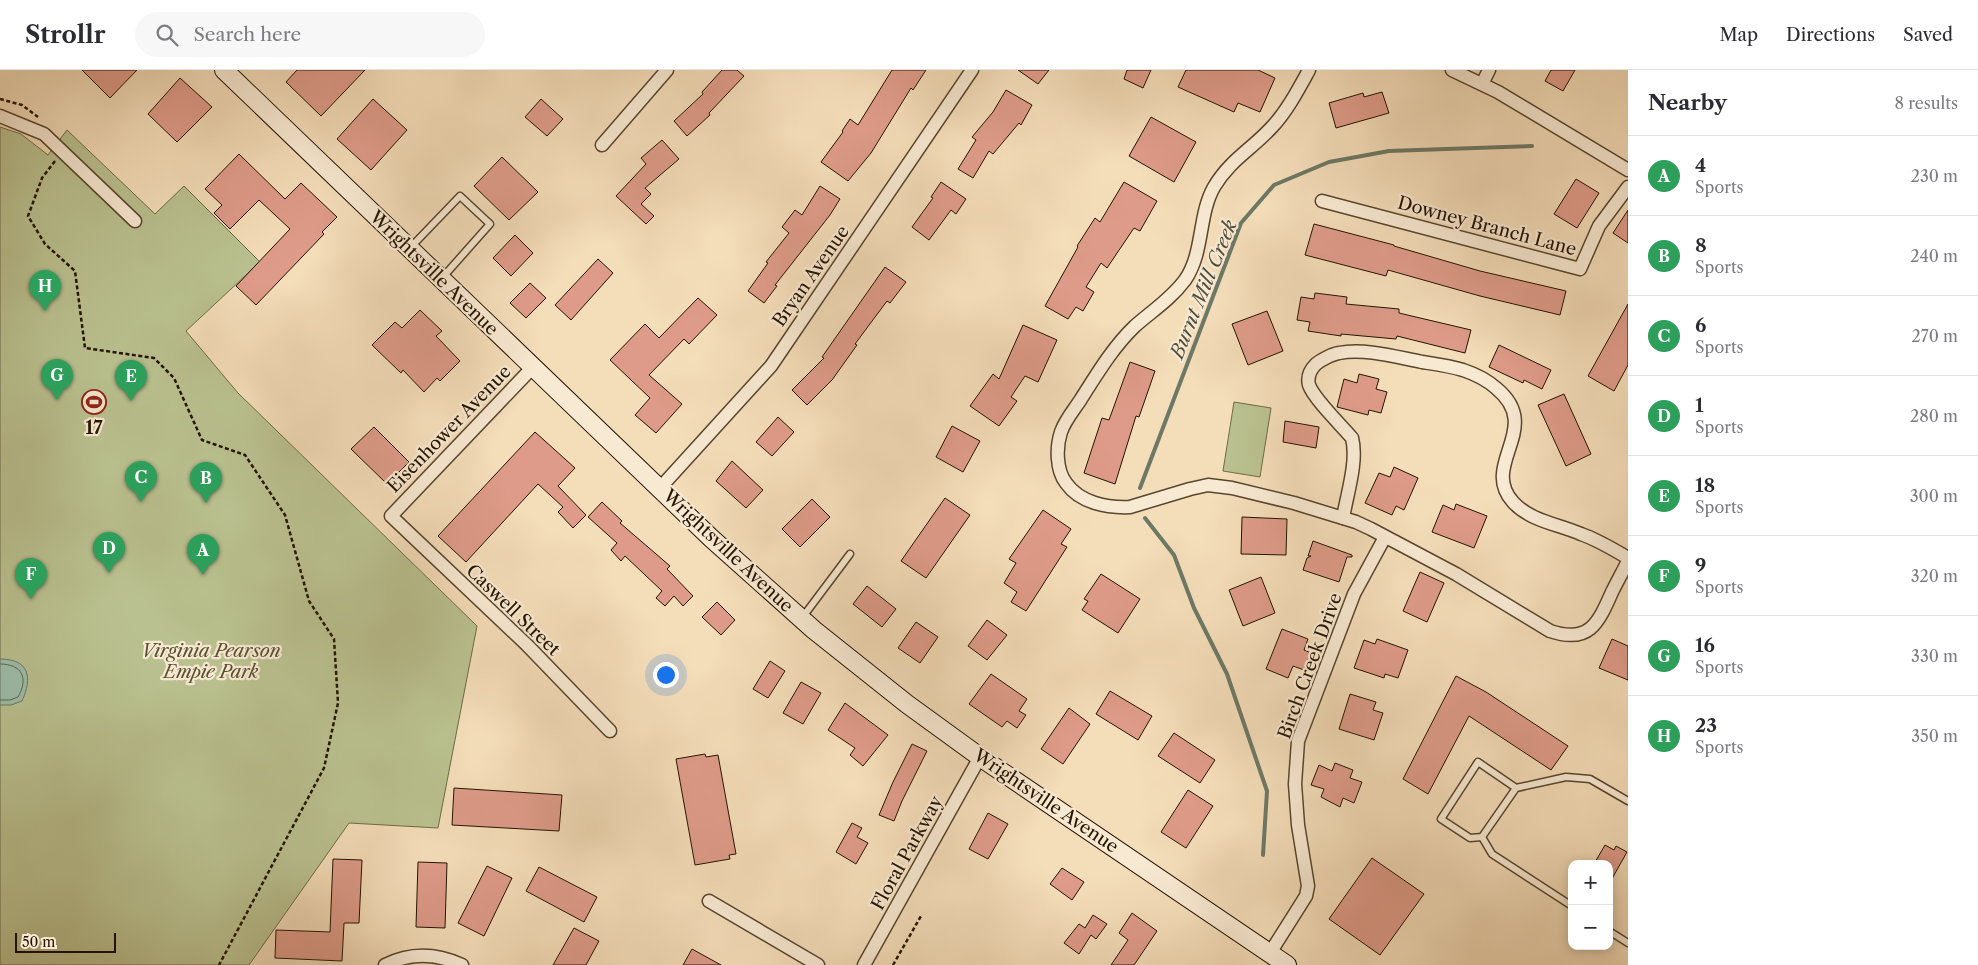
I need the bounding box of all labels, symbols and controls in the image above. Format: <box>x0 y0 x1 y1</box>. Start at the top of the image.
search box <box>135 12 485 57</box>
text: Strollr <box>25 20 105 49</box>
icon: search <box>153 21 181 49</box>
text: Search here <box>193 23 301 46</box>
text: Map <box>1719 24 1758 46</box>
text: Directions <box>1786 24 1875 46</box>
text: Saved <box>1903 24 1953 46</box>
text: Nearby <box>1648 90 1727 115</box>
text: 8 results <box>1895 93 1958 113</box>
text: 4 <box>1695 154 1706 177</box>
text: A <box>1658 166 1670 186</box>
text: 230 m <box>1911 166 1958 186</box>
text: Sports <box>1695 177 1744 197</box>
street label: Downey Branch Lane <box>1395 192 1579 260</box>
street label: Wrightsville Avenue <box>364 205 503 340</box>
water label: Burnt Mill Creek <box>1164 216 1242 364</box>
street label: Bryan Avenue <box>768 221 854 331</box>
text: 8 <box>1695 234 1707 257</box>
text: B <box>1658 246 1670 266</box>
text: 240 m <box>1910 246 1958 266</box>
text: Sports <box>1695 257 1744 277</box>
pin: H <box>29 270 61 311</box>
text: 6 <box>1695 314 1706 337</box>
text: C <box>1658 326 1670 346</box>
text: 270 m <box>1912 326 1958 346</box>
text: Sports <box>1695 337 1744 357</box>
pin: G <box>41 359 73 400</box>
pin: E <box>115 360 147 401</box>
street label: Eisenhower Avenue <box>383 361 515 497</box>
sports icon: 17 <box>81 389 107 415</box>
text: 1 <box>1695 394 1704 417</box>
text: D <box>1657 406 1671 426</box>
text: 280 m <box>1910 406 1958 426</box>
place label: 17 <box>85 417 103 439</box>
text: Sports <box>1695 417 1744 437</box>
pin: C <box>125 461 157 502</box>
pin: B <box>190 462 222 503</box>
text: 18 <box>1695 474 1715 497</box>
street label: Wrightsville Avenue <box>657 484 798 617</box>
text: E <box>1658 486 1670 506</box>
text: 300 m <box>1910 486 1958 506</box>
text: Sports <box>1695 497 1744 517</box>
pin: D <box>93 532 125 573</box>
pin: A <box>187 534 219 575</box>
text: 9 <box>1695 554 1706 577</box>
pin: F <box>15 558 47 599</box>
street label: Caswell Street <box>461 560 565 661</box>
text: F <box>1659 566 1669 586</box>
text: 320 m <box>1911 566 1958 586</box>
text: Sports <box>1695 577 1744 597</box>
street label: Birch Creek Drive <box>1273 590 1347 742</box>
text: 16 <box>1695 634 1715 657</box>
park label: Virginia Pearson Empie Park <box>142 640 281 683</box>
text: G <box>1657 646 1671 666</box>
text: 330 m <box>1911 646 1958 666</box>
text: Sports <box>1695 657 1744 677</box>
your location <box>653 662 679 688</box>
text: 23 <box>1695 714 1717 737</box>
text: H <box>1657 726 1671 746</box>
text: 350 m <box>1911 726 1958 746</box>
text: Sports <box>1695 737 1744 757</box>
street label: Wrightsville Avenue <box>968 744 1123 858</box>
street label: Floral Parkway <box>867 791 948 914</box>
map controls <box>1568 860 1613 950</box>
button: + <box>1568 860 1613 905</box>
button: − <box>1568 905 1613 950</box>
scale bar <box>15 930 116 953</box>
text: 50 m <box>22 933 55 951</box>

